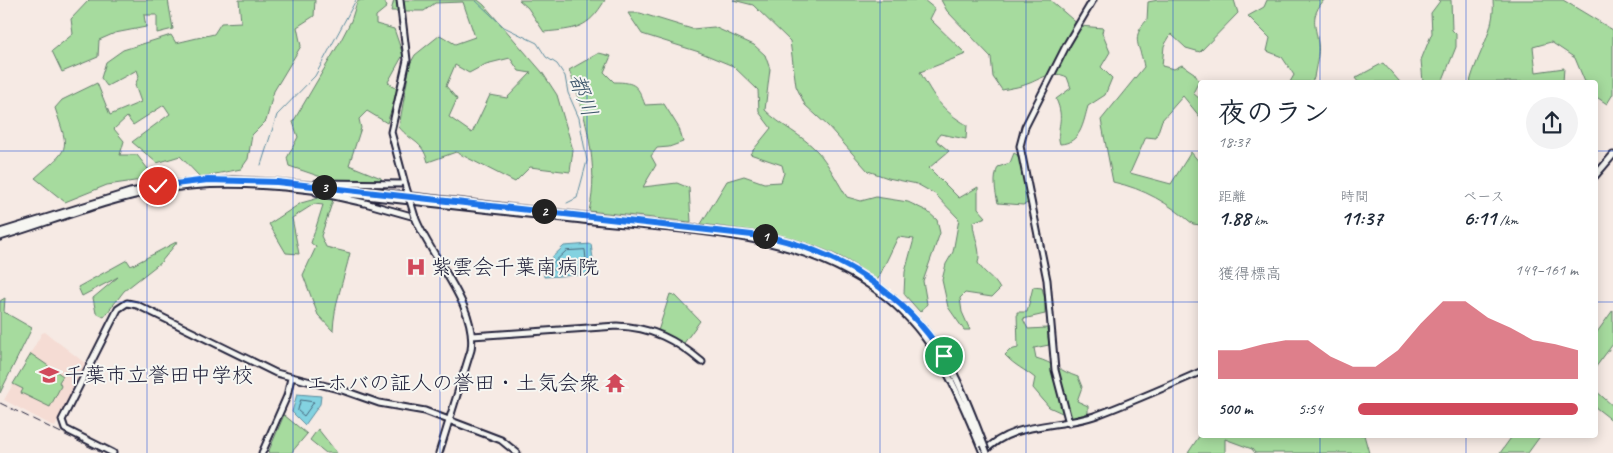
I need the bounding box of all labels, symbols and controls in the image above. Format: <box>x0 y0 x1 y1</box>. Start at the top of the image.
water label: 都川 <box>562 70 604 121</box>
text: 夜のラン <box>1218 95 1330 130</box>
button: share <box>1526 97 1578 149</box>
text: 18:37 <box>1218 132 1250 152</box>
pin <box>137 165 179 207</box>
icon: check <box>144 172 172 200</box>
pin: 3 <box>312 174 336 200</box>
text: 3 <box>321 179 328 196</box>
text: 距離 <box>1218 188 1246 205</box>
text: 時間 <box>1341 188 1369 205</box>
text: ペース <box>1463 188 1505 205</box>
pin: 2 <box>532 198 556 224</box>
text: 2 <box>541 203 548 220</box>
text: 1.88 <box>1218 205 1251 231</box>
text: 11:37 <box>1341 205 1383 231</box>
text: 6:11 <box>1463 205 1496 231</box>
text: km <box>1251 212 1268 229</box>
text: /km <box>1496 212 1518 229</box>
pin: 1 <box>752 224 778 248</box>
text: 1 <box>762 228 769 245</box>
place label: 紫雲会千葉南病院 <box>431 254 599 280</box>
hospital icon: 紫雲会千葉南病院 <box>405 256 427 278</box>
text: 149–161 m <box>1515 260 1578 280</box>
text: 獲得標高 <box>1218 264 1282 284</box>
pin <box>923 335 965 377</box>
icon: arrive <box>930 342 958 370</box>
place label: 千葉市立誉田中学校 <box>64 362 253 388</box>
school or university icon: 千葉市立誉田中学校 <box>38 364 60 386</box>
place label: エホバの証人の誉田・土気会衆 <box>306 370 600 396</box>
temple icon: エホバの証人の誉田・土気会衆 <box>604 372 626 394</box>
text: 500 m <box>1218 399 1252 419</box>
text: 5:54 <box>1298 399 1323 419</box>

